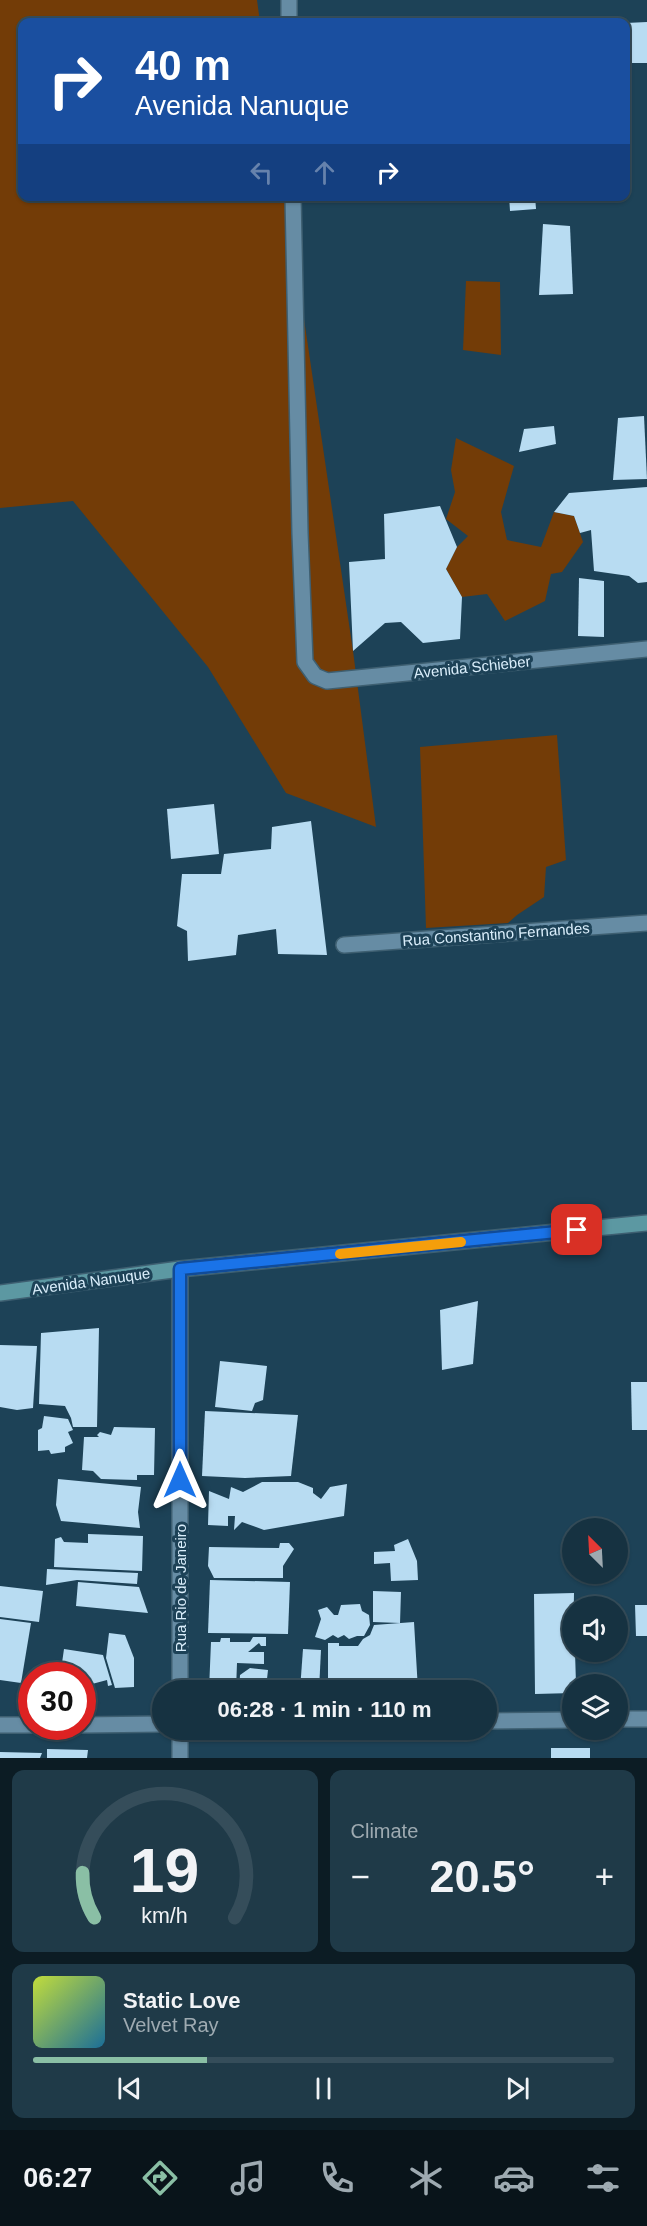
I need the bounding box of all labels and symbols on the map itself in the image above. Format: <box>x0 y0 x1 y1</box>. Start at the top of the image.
street label: Avenida Schieber <box>413 652 531 682</box>
street label: Rua Constantino Fernandes <box>402 919 590 949</box>
pin <box>551 1204 602 1255</box>
street label: Avenida Nanuque <box>31 1264 151 1298</box>
position arrow <box>148 1448 212 1512</box>
north arrow <box>562 1518 628 1584</box>
street label: Rua Rio de Janeiro <box>172 1524 189 1652</box>
speed limit sign: 30 <box>18 1662 96 1740</box>

